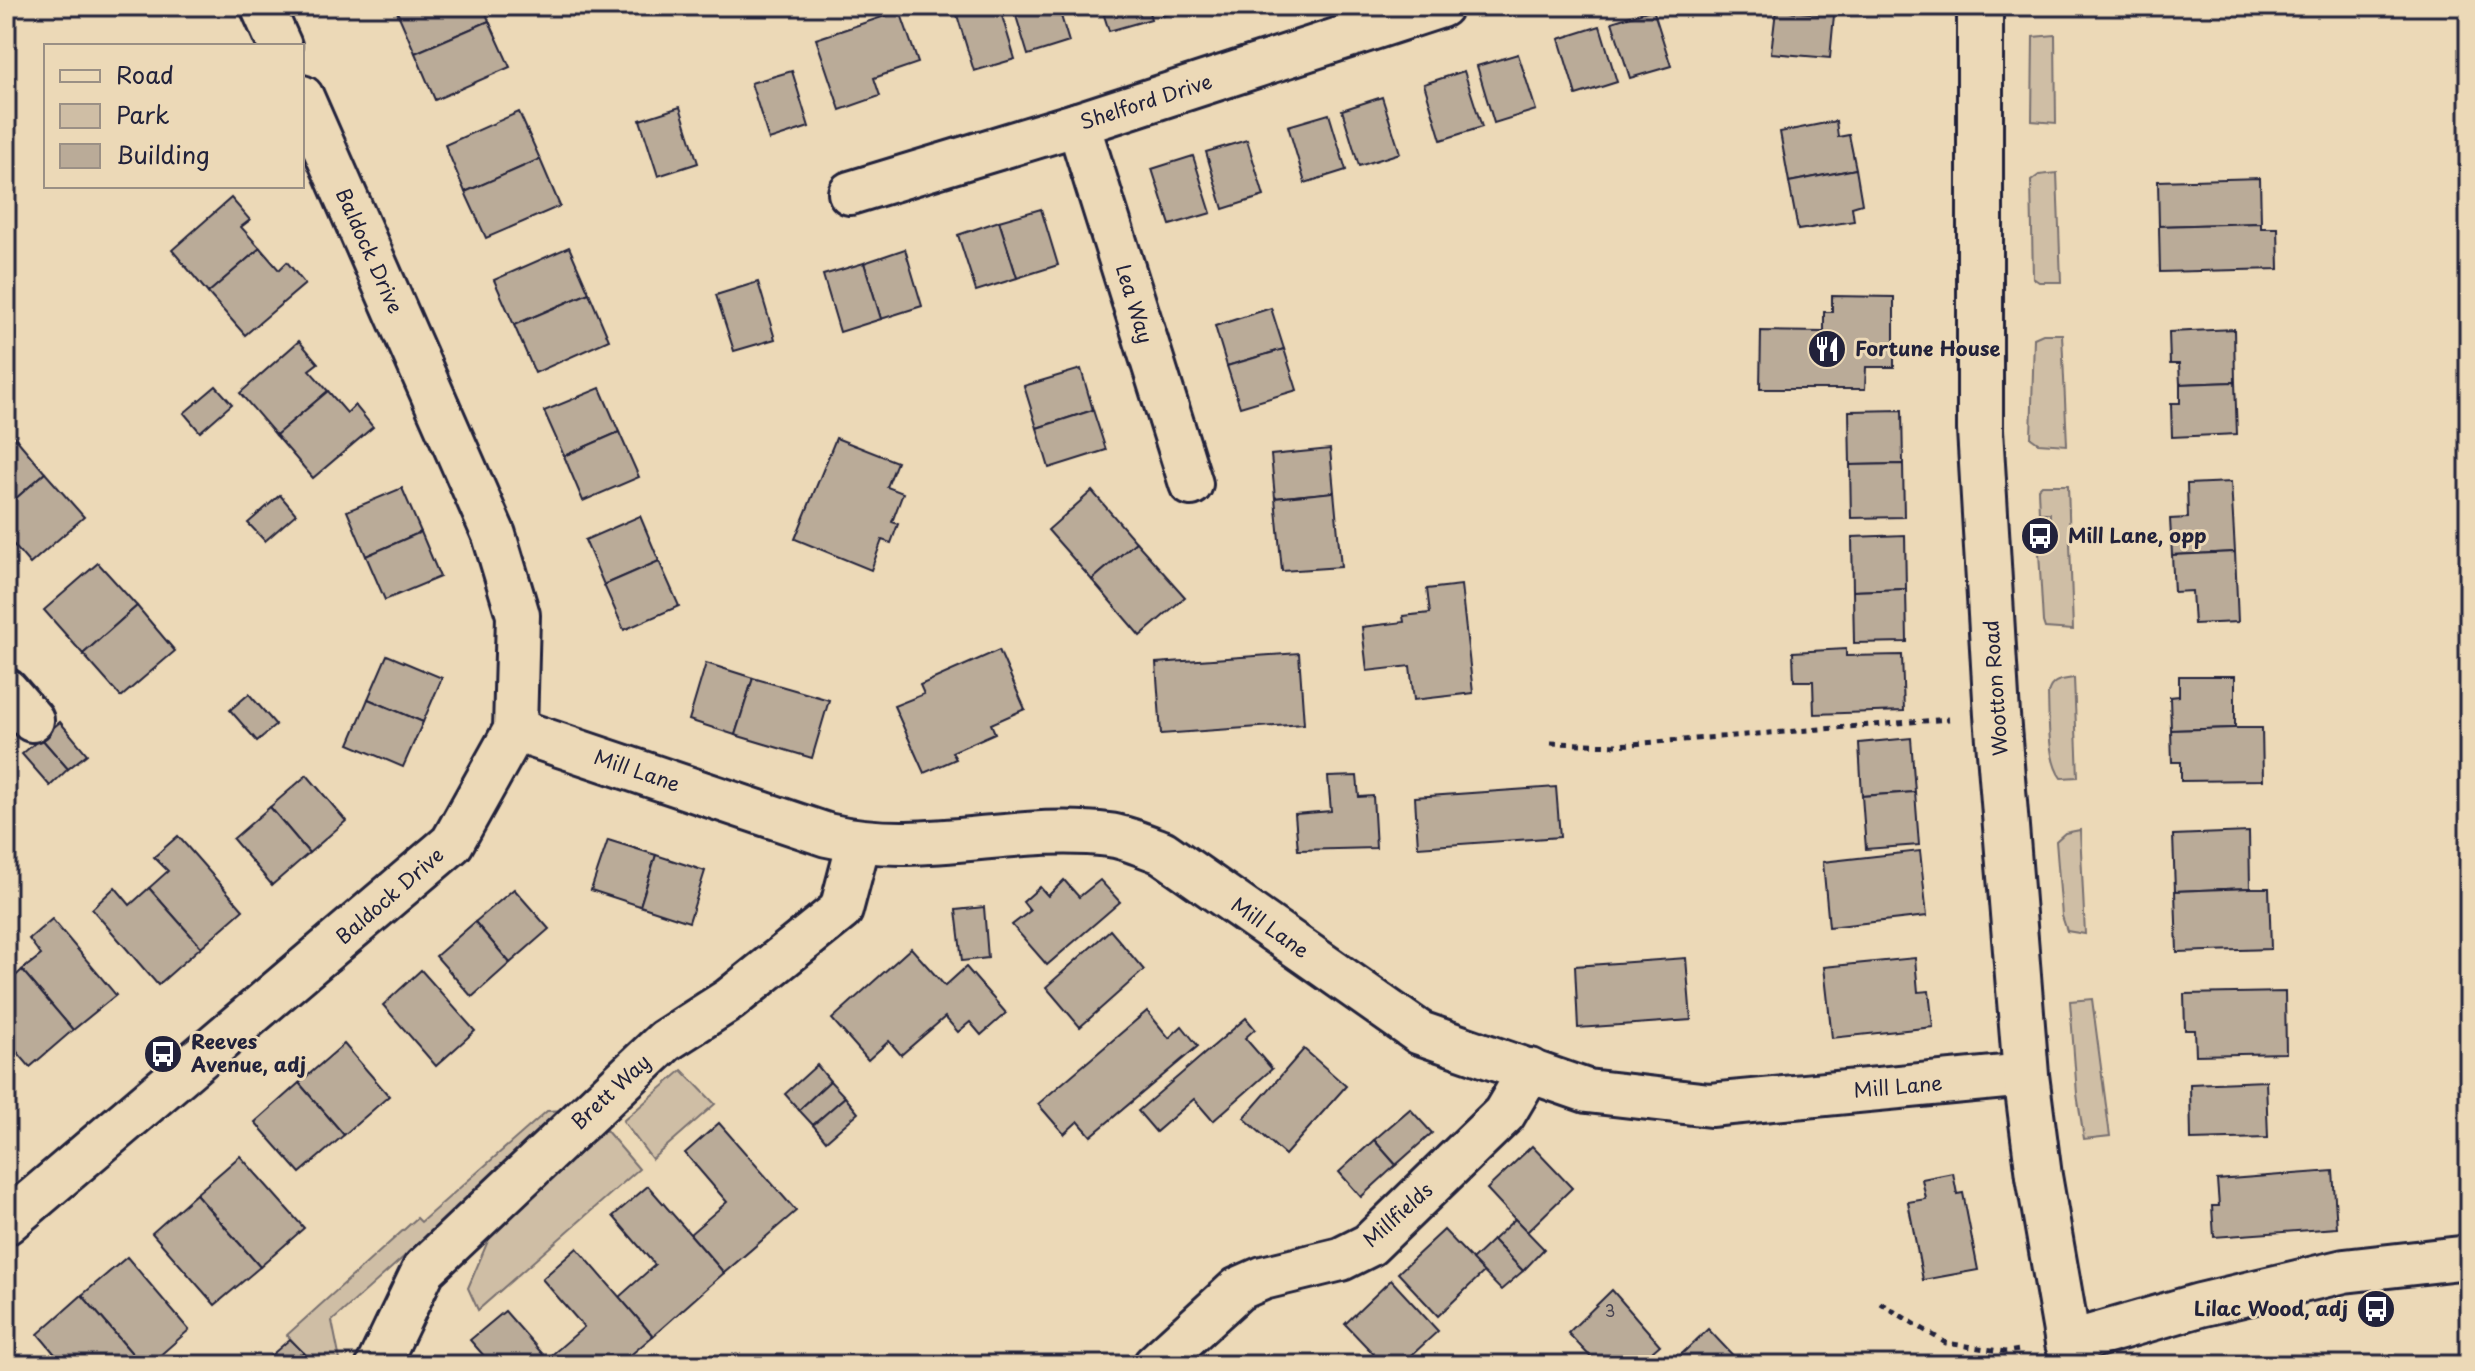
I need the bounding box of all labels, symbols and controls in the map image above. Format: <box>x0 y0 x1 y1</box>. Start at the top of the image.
legend <box>44 44 304 188</box>
text: Road <box>116 56 174 92</box>
street label: Shelford Drive <box>1076 66 1216 137</box>
text: Park <box>116 96 170 132</box>
text: Building <box>116 136 210 172</box>
street label: Baldock Drive <box>329 183 411 318</box>
street label: Lea Way <box>1109 260 1161 347</box>
restaurant icon: Fortune House <box>1806 328 1848 370</box>
place label: Fortune House <box>1855 333 2001 363</box>
bus stop icon: Mill Lane, opp <box>2019 515 2061 557</box>
place label: Mill Lane, opp <box>2068 520 2207 550</box>
street label: Wootton Road <box>1975 619 2015 757</box>
street label: Mill Lane <box>590 741 684 799</box>
street label: Baldock Drive <box>329 840 450 951</box>
street label: Mill Lane <box>1225 889 1316 965</box>
place label: Reeves Avenue, adj <box>190 1026 306 1079</box>
bus stop icon: Reeves Avenue, adj <box>142 1033 184 1075</box>
street label: Brett Way <box>564 1047 657 1136</box>
street label: Mill Lane <box>1852 1067 1944 1105</box>
street label: Millfields <box>1356 1175 1439 1254</box>
bus stop icon: Lilac Wood, adj <box>2355 1288 2397 1330</box>
place label: Lilac Wood, adj <box>2194 1293 2348 1323</box>
house number: 3 <box>1605 1298 1615 1322</box>

